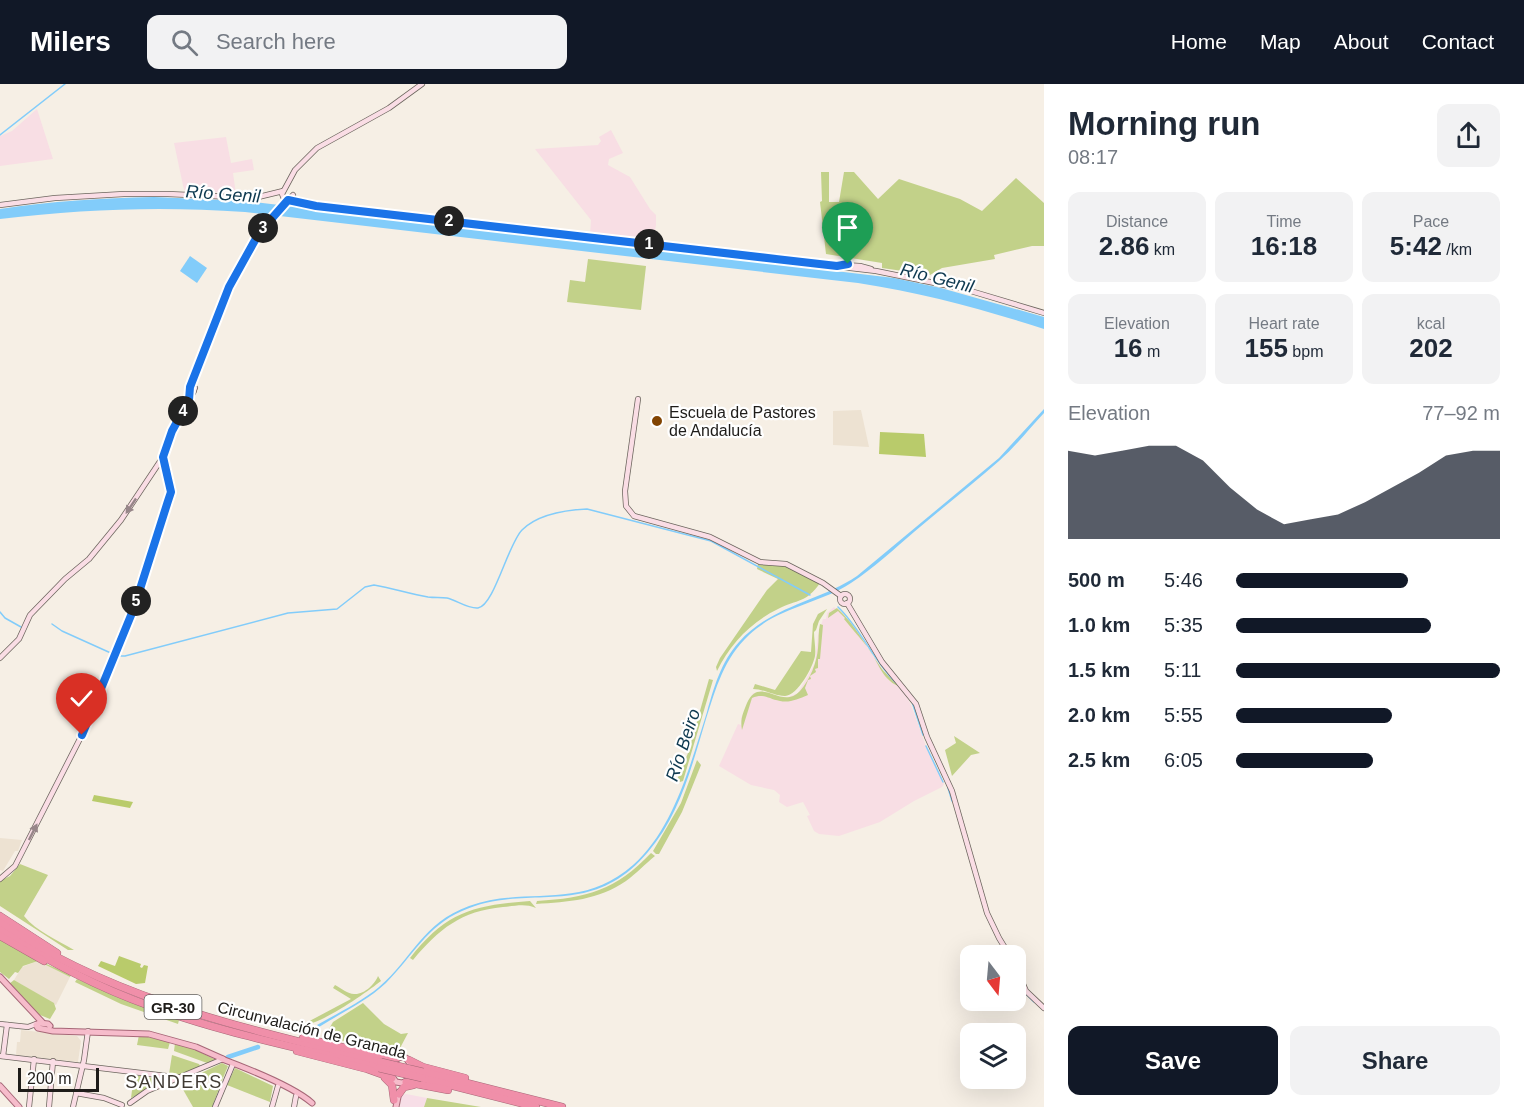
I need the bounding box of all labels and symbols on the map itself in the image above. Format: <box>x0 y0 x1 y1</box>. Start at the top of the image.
water label: Río Genil <box>185 181 262 207</box>
pin <box>822 202 873 264</box>
pin: 2 <box>434 206 464 236</box>
pin: 3 <box>248 213 278 243</box>
pin: 1 <box>634 229 664 259</box>
water label: Río Genil <box>898 259 977 297</box>
pin: 4 <box>168 396 198 426</box>
place label: Escuela de Pastores de Andalucía <box>669 404 816 439</box>
marker: Escuela de Pastores de Andalucía <box>650 414 664 428</box>
one-way arrow <box>125 497 137 513</box>
pin: 5 <box>121 586 151 616</box>
pin <box>56 673 107 735</box>
water label: Río Beiro <box>662 706 704 784</box>
one-way arrow <box>28 823 38 840</box>
north arrow <box>960 945 1026 1011</box>
road number: GR-30 <box>144 995 201 1019</box>
street label: Circunvalación de Granada <box>216 998 408 1062</box>
scale bar <box>18 1065 99 1092</box>
district label: SANDERS <box>125 1072 223 1092</box>

